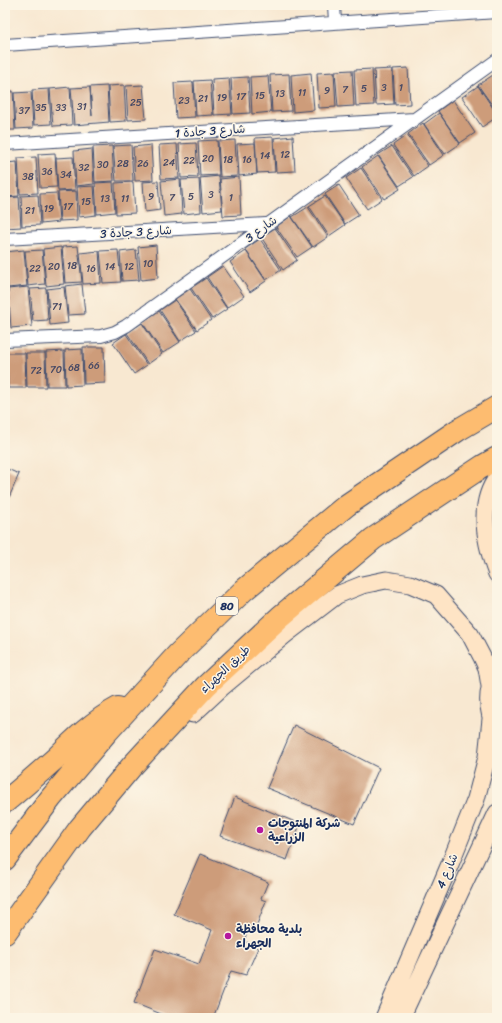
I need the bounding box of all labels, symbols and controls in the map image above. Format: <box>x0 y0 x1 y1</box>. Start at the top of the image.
house number: 3 <box>381 79 387 97</box>
house number: 1 <box>399 79 403 97</box>
house number: 5 <box>361 80 367 98</box>
house number: 7 <box>342 81 349 99</box>
house number: 9 <box>324 82 330 100</box>
house number: 11 <box>298 84 306 102</box>
house number: 13 <box>275 85 285 103</box>
house number: 15 <box>255 87 265 105</box>
house number: 17 <box>236 88 247 106</box>
house number: 19 <box>217 89 227 107</box>
house number: 21 <box>198 90 208 108</box>
house number: 23 <box>178 92 190 110</box>
house number: 25 <box>130 94 142 112</box>
house number: 31 <box>77 98 87 116</box>
house number: 35 <box>35 99 47 117</box>
house number: 33 <box>56 99 67 117</box>
house number: 37 <box>18 102 31 120</box>
street label: شارع 3 جادة 1 <box>174 118 246 144</box>
house number: 12 <box>280 146 290 164</box>
house number: 14 <box>260 147 270 165</box>
house number: 20 <box>202 150 214 168</box>
house number: 18 <box>223 151 233 169</box>
house number: 16 <box>242 151 252 169</box>
house number: 22 <box>183 152 195 170</box>
house number: 24 <box>163 154 175 172</box>
house number: 28 <box>117 155 129 173</box>
house number: 26 <box>137 155 149 173</box>
house number: 30 <box>97 156 109 174</box>
house number: 32 <box>78 159 90 177</box>
house number: 36 <box>41 163 53 181</box>
house number: 34 <box>60 166 72 184</box>
house number: 38 <box>22 168 34 186</box>
house number: 3 <box>208 186 214 204</box>
house number: 9 <box>148 188 154 206</box>
house number: 5 <box>188 188 194 206</box>
house number: 7 <box>169 189 176 207</box>
house number: 1 <box>229 189 233 207</box>
house number: 13 <box>100 190 110 208</box>
house number: 11 <box>121 190 129 208</box>
house number: 15 <box>81 193 91 211</box>
house number: 17 <box>63 198 74 216</box>
house number: 19 <box>44 200 54 218</box>
house number: 21 <box>25 202 35 220</box>
street label: شارع 3 <box>240 210 282 248</box>
street label: شارع 3 جادة 3 <box>100 219 172 245</box>
house number: 10 <box>143 255 153 273</box>
house number: 18 <box>67 257 77 275</box>
house number: 20 <box>48 258 60 276</box>
house number: 14 <box>105 258 115 276</box>
house number: 12 <box>124 258 134 276</box>
house number: 22 <box>29 260 41 278</box>
house number: 16 <box>86 260 96 278</box>
house number: 71 <box>52 298 62 316</box>
house number: 66 <box>88 357 100 375</box>
house number: 68 <box>68 359 80 377</box>
house number: 70 <box>50 361 62 379</box>
house number: 72 <box>30 362 42 380</box>
road number: 80 <box>216 597 238 615</box>
street label: طريق الجهراء <box>194 639 256 699</box>
place label: شركة المنتوجات الزراعية <box>268 812 340 848</box>
marker: شركة المنتوجات الزراعية <box>255 825 265 835</box>
street label: شارع 4 <box>430 850 464 892</box>
place label: بلدية محافظة الجهراء <box>236 918 302 954</box>
marker: بلدية محافظة الجهراء <box>223 931 233 941</box>

